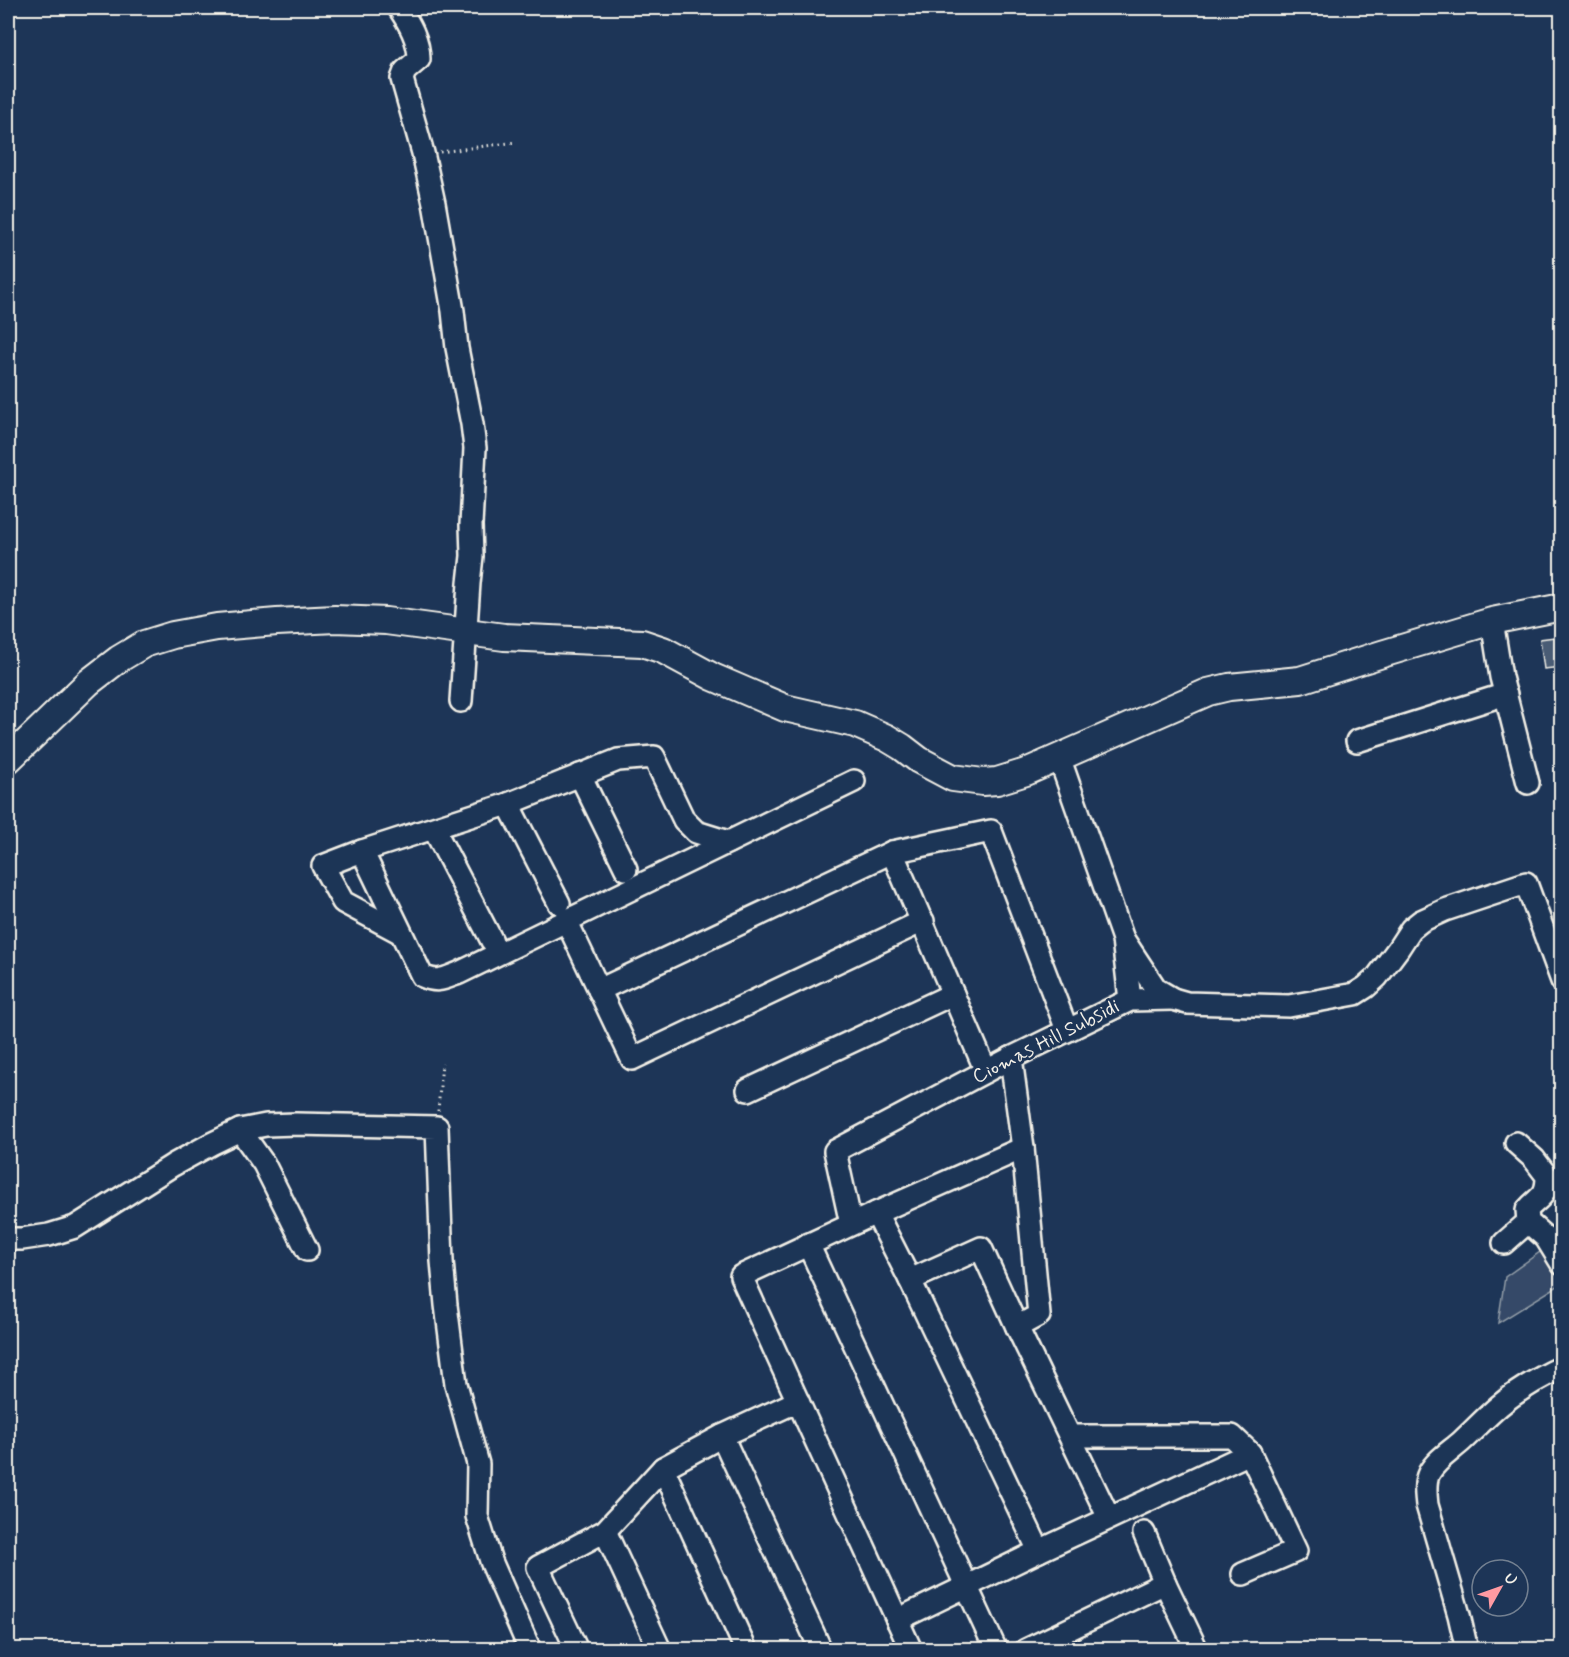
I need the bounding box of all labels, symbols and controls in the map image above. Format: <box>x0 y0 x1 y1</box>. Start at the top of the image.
street label: Ciomas Hill Subsidi <box>968 993 1124 1091</box>
north arrow <box>1470 1558 1530 1618</box>
text: U <box>1499 1569 1522 1590</box>

